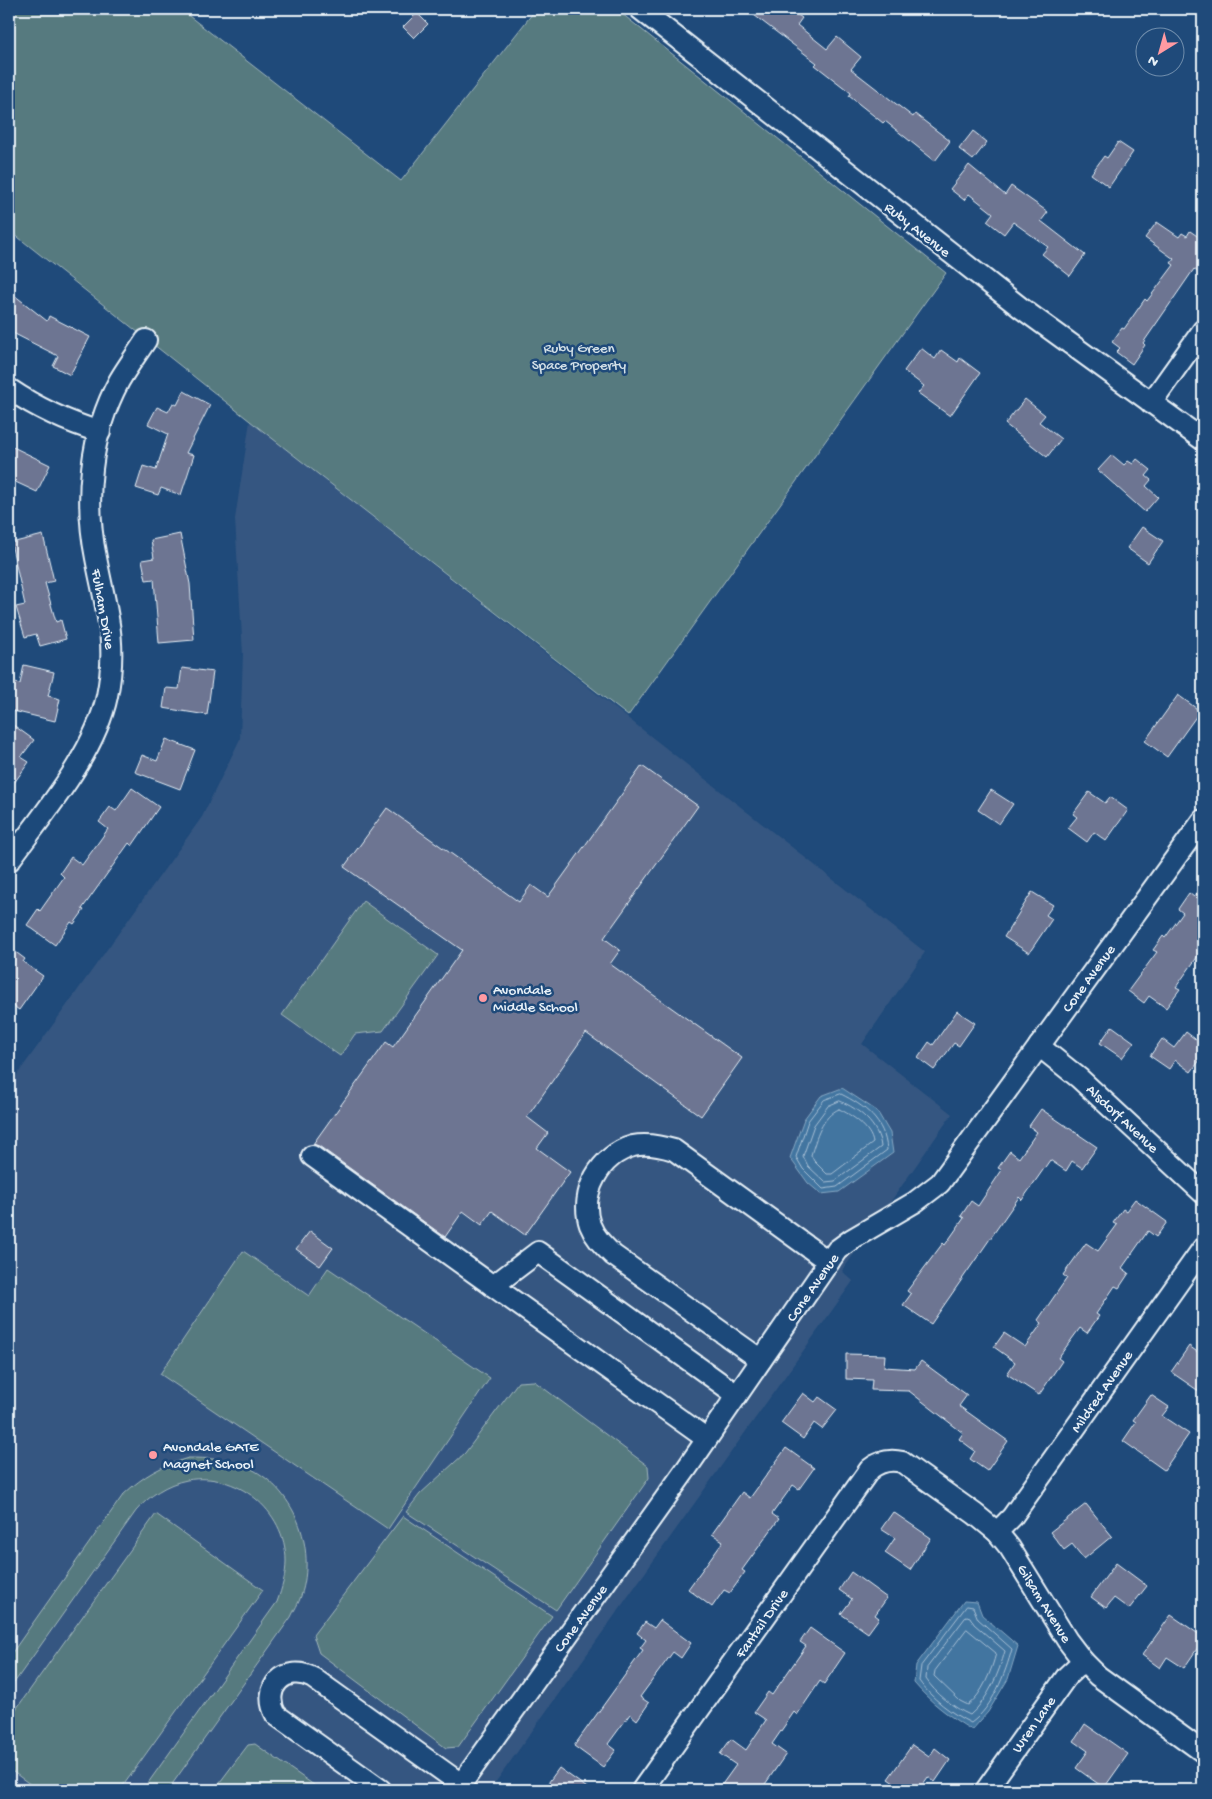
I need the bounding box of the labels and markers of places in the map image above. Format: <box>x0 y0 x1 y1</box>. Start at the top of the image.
place label: Avondale Middle School <box>493 982 578 1017</box>
marker: Avondale Middle School <box>477 992 489 1004</box>
place label: Avondale GATE Magnet School <box>163 1439 259 1474</box>
marker: Avondale GATE Magnet School <box>147 1449 159 1461</box>

